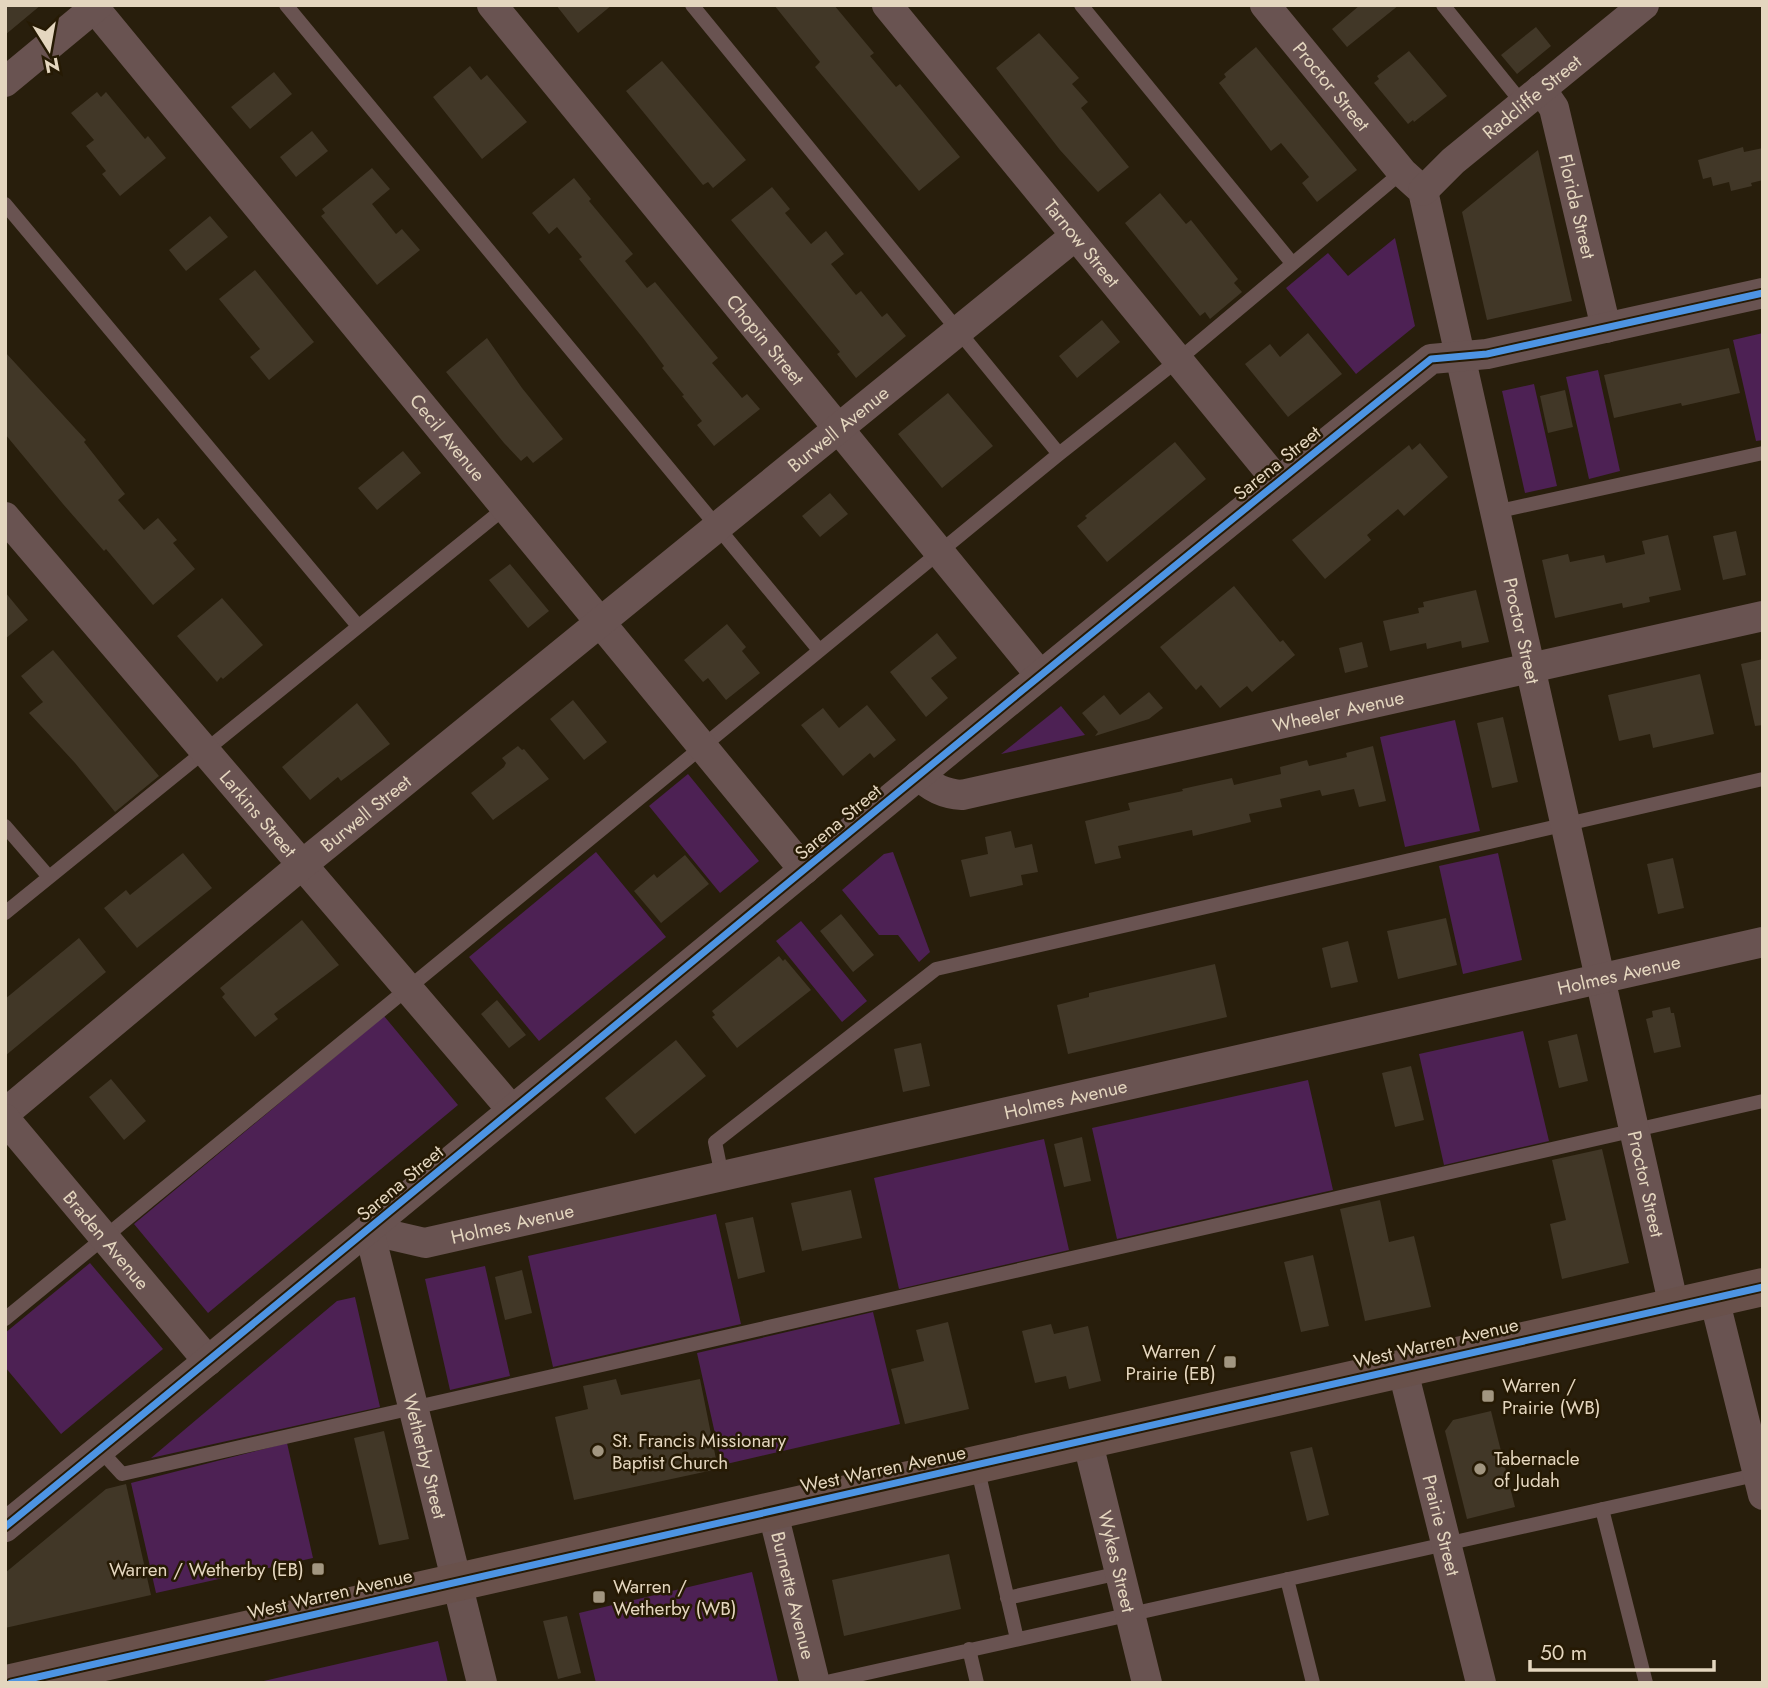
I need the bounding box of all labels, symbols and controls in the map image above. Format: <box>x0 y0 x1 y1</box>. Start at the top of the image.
north arrow <box>14 14 84 84</box>
street label: Proctor Street <box>1287 36 1377 137</box>
street label: Radcliffe Street <box>1476 48 1587 145</box>
text: N <box>42 51 62 80</box>
street label: Florida Street <box>1552 151 1603 262</box>
street label: Tarnow Street <box>1038 193 1127 293</box>
street label: Chopin Street <box>720 288 811 391</box>
street label: Burwell Avenue <box>781 379 895 478</box>
street label: Cecil Avenue <box>404 388 492 487</box>
street label: Sarena Street <box>1227 419 1327 507</box>
street label: Proctor Street <box>1497 575 1547 687</box>
street label: Wheeler Avenue <box>1270 683 1407 739</box>
street label: Larkins Street <box>214 764 303 863</box>
street label: Burwell Street <box>314 768 417 858</box>
street label: Sarena Street <box>789 777 888 866</box>
street label: Holmes Avenue <box>1554 947 1683 1001</box>
street label: Holmes Avenue <box>1001 1072 1130 1126</box>
street label: Proctor Street <box>1621 1128 1671 1240</box>
street label: Sarena Street <box>351 1138 450 1227</box>
street label: Braden Avenue <box>57 1185 156 1296</box>
street label: Holmes Avenue <box>448 1196 577 1250</box>
street label: West Warren Avenue <box>1351 1311 1521 1375</box>
place label: Warren / Prairie (EB) <box>1126 1338 1216 1387</box>
marker: Warren / Prairie (EB) <box>1222 1354 1238 1370</box>
place label: Warren / Prairie (WB) <box>1502 1372 1601 1421</box>
marker: Warren / Prairie (WB) <box>1480 1388 1496 1404</box>
street label: Wetherby Street <box>397 1391 454 1522</box>
place label: St. Francis Missionary Baptist Church <box>612 1427 787 1476</box>
street label: West Warren Avenue <box>798 1438 968 1500</box>
marker: St. Francis Missionary Baptist Church <box>590 1443 606 1459</box>
place label: Tabernacle of Judah <box>1494 1445 1580 1494</box>
marker: Tabernacle of Judah <box>1472 1461 1488 1477</box>
street label: Prairie Street <box>1416 1472 1467 1579</box>
street label: Wykes Street <box>1092 1508 1143 1615</box>
street label: Burnette Avenue <box>765 1529 822 1662</box>
place label: Warren / Wetherby (EB) <box>109 1556 304 1583</box>
marker: Warren / Wetherby (EB) <box>310 1561 326 1577</box>
street label: West Warren Avenue <box>245 1562 415 1626</box>
place label: Warren / Wetherby (WB) <box>613 1573 737 1622</box>
marker: Warren / Wetherby (WB) <box>591 1589 607 1605</box>
scale bar <box>1530 1628 1714 1672</box>
text: 50 m <box>1540 1638 1587 1668</box>

